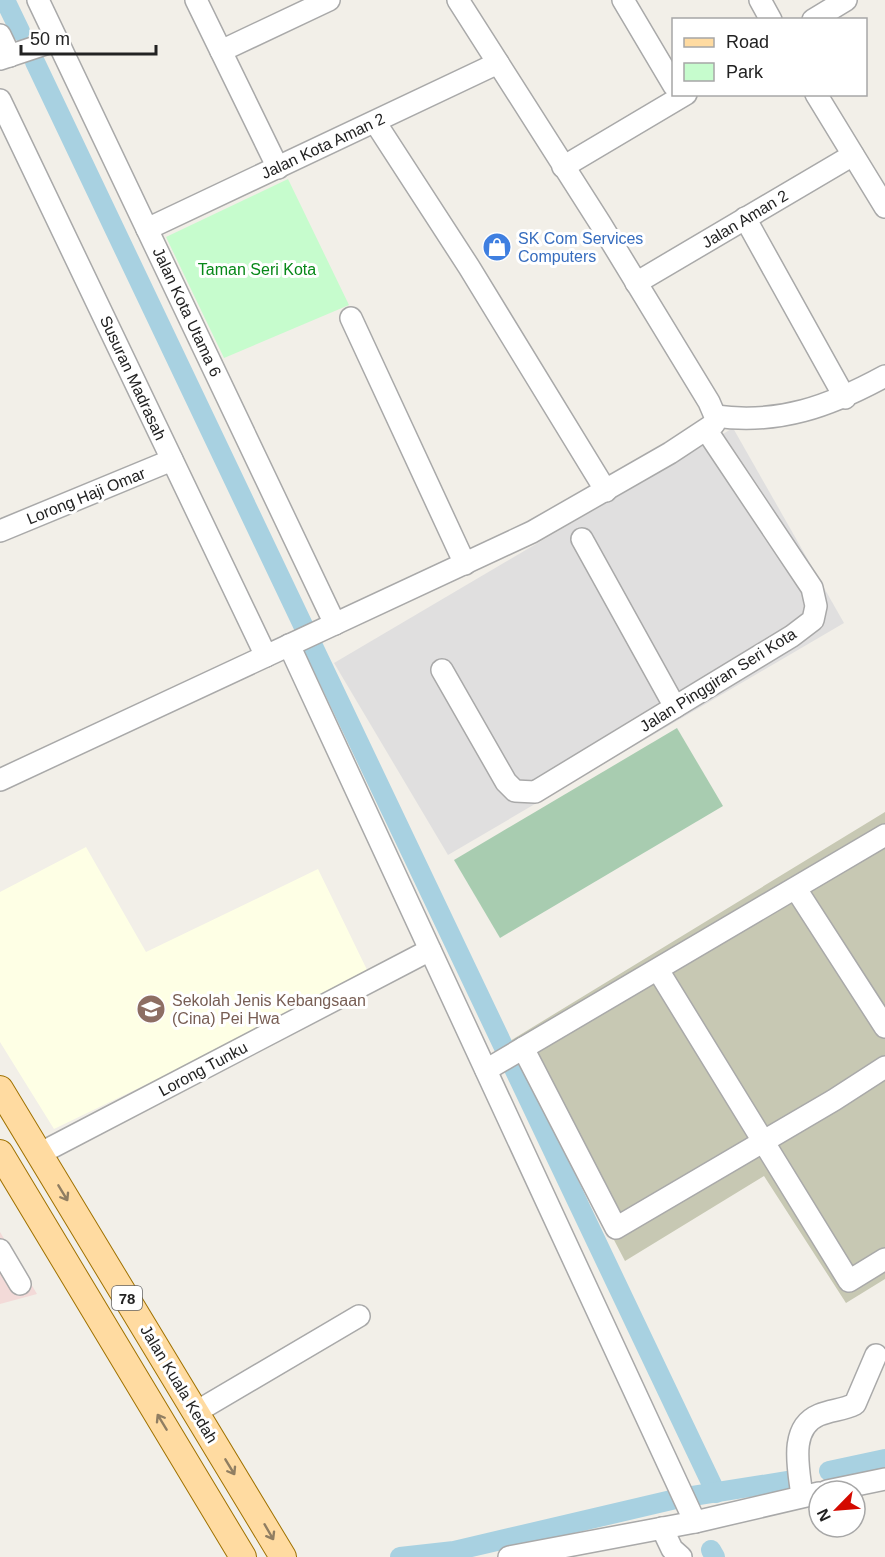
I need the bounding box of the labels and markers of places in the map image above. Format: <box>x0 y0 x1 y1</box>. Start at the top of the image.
place label: SK Com Services Computers <box>518 230 643 265</box>
shop icon: SK Com Services Computers <box>481 231 513 263</box>
place label: Sekolah Jenis Kebangsaan (Cina) Pei Hwa <box>172 992 366 1027</box>
school or university icon: Sekolah Jenis Kebangsaan (Cina) Pei Hwa <box>135 993 167 1025</box>

